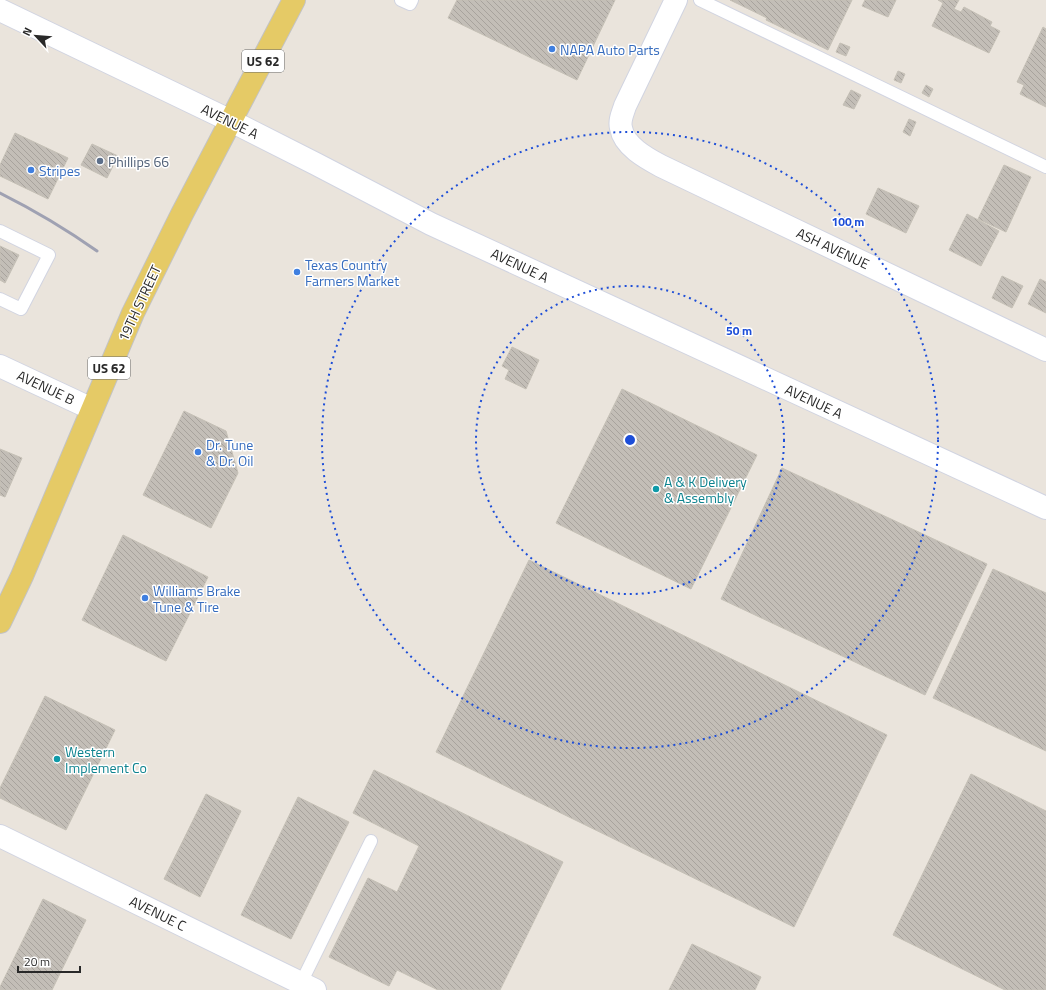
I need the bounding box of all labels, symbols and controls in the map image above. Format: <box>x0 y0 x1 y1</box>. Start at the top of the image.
north arrow <box>16 16 56 56</box>
text: N <box>18 25 36 39</box>
place label: NAPA Auto Parts <box>560 39 660 60</box>
marker: NAPA Auto Parts <box>547 44 557 54</box>
road number: US 62 <box>242 50 284 72</box>
street label: AVENUE A <box>198 98 263 144</box>
place label: Phillips 66 <box>108 151 169 172</box>
marker: Phillips 66 <box>95 156 105 166</box>
place label: Stripes <box>39 160 80 181</box>
marker: Stripes <box>26 165 36 175</box>
text: 100 m <box>832 212 864 231</box>
street label: ASH AVENUE <box>793 222 873 274</box>
street label: AVENUE A <box>488 242 553 288</box>
place label: Texas Country Farmers Market <box>305 254 399 291</box>
street label: 19TH STREET <box>112 261 166 345</box>
marker: Texas Country Farmers Market <box>292 267 302 277</box>
text: 50 m <box>726 321 752 340</box>
road number: US 62 <box>88 357 130 379</box>
street label: AVENUE B <box>14 364 78 410</box>
street label: AVENUE A <box>782 378 847 424</box>
centre of rings <box>623 433 637 447</box>
place label: Dr. Tune & Dr. Oil <box>206 434 253 471</box>
marker: Dr. Tune & Dr. Oil <box>193 447 203 457</box>
place label: A & K Delivery & Assembly <box>664 471 747 508</box>
marker: A & K Delivery & Assembly <box>651 484 661 494</box>
place label: Williams Brake Tune & Tire <box>153 580 240 617</box>
marker: Williams Brake Tune & Tire <box>140 593 150 603</box>
place label: Western Implement Co <box>65 741 147 778</box>
marker: Western Implement Co <box>52 754 62 764</box>
street label: AVENUE C <box>126 890 190 936</box>
scale bar <box>18 948 80 974</box>
text: 20 m <box>24 952 50 971</box>

